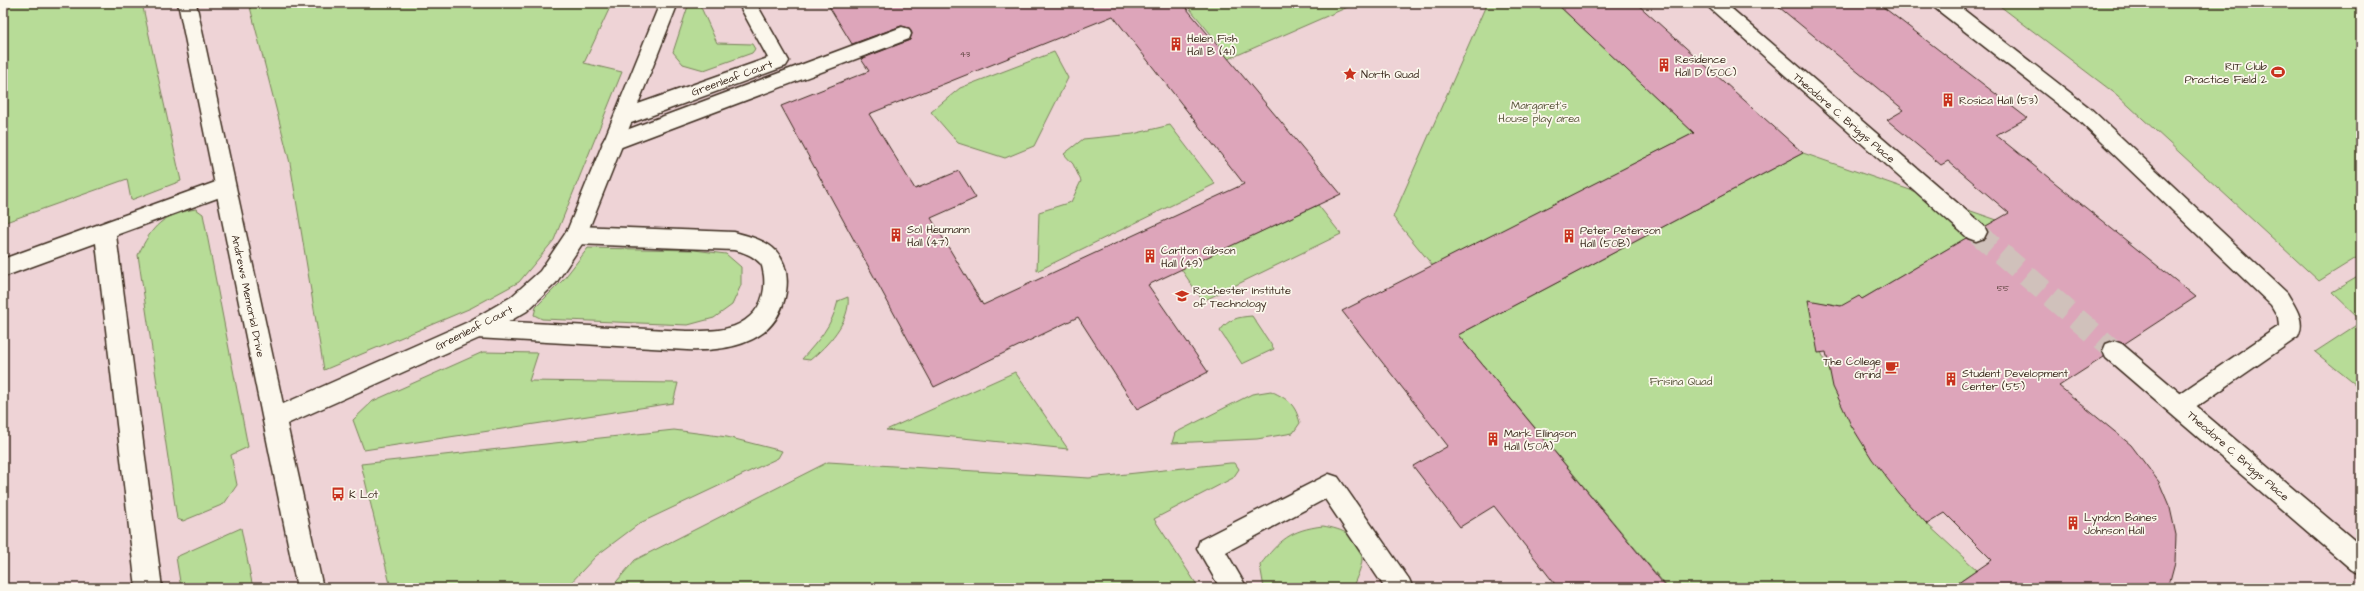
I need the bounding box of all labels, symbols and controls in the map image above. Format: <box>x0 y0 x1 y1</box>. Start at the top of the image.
place label: Helen Fish Hall B (41) <box>1187 31 1238 59</box>
building icon: Helen Fish Hall B (41) <box>1168 36 1184 52</box>
house number: 43 <box>960 48 971 61</box>
place label: Residence Hall D (50C) <box>1675 52 1736 80</box>
street label: Greenleaf Court <box>689 56 775 100</box>
building icon: Residence Hall D (50C) <box>1656 57 1672 73</box>
place label: RIT Club Practice Field 2 <box>2185 59 2268 87</box>
sports icon: RIT Club Practice Field 2 <box>2270 64 2286 80</box>
place icon: North Quad <box>1342 66 1358 82</box>
place label: North Quad <box>1361 67 1419 82</box>
street label: Theodore C. Briggs Place <box>1789 70 1898 167</box>
building icon: Rosica Hall (53) <box>1940 92 1956 108</box>
place label: Rosica Hall (53) <box>1959 93 2038 108</box>
park label: Margaret's House play area <box>1498 98 1580 127</box>
place label: Sol Heumann Hall (47) <box>907 222 970 250</box>
place label: Peter Peterson Hall (50B) <box>1580 223 1661 251</box>
building icon: Sol Heumann Hall (47) <box>888 227 904 243</box>
building icon: Peter Peterson Hall (50B) <box>1561 228 1577 244</box>
street label: Andrews Memorial Drive <box>228 233 268 359</box>
place label: Carlton Gibson Hall (49) <box>1161 243 1236 271</box>
building icon: Carlton Gibson Hall (49) <box>1142 248 1158 264</box>
house number: 55 <box>1997 282 2010 295</box>
place label: Rochester Institute of Technology <box>1193 283 1291 312</box>
school or university icon: Rochester Institute of Technology <box>1174 288 1190 304</box>
street label: Greenleaf Court <box>433 302 516 354</box>
place label: The College Grind <box>1823 354 1881 382</box>
cafe icon: The College Grind <box>1884 359 1900 375</box>
place label: Student Development Center (55) <box>1962 366 2069 394</box>
building icon: Student Development Center (55) <box>1943 371 1959 387</box>
park label: Frisina Quad <box>1650 374 1713 389</box>
street label: Theodore C. Briggs Place <box>2183 408 2292 505</box>
place label: Mark Ellingson Hall (50A) <box>1504 426 1576 454</box>
building icon: Mark Ellingson Hall (50A) <box>1485 431 1501 447</box>
bus stop icon: K Lot <box>330 486 346 502</box>
place label: K Lot <box>349 487 379 502</box>
place label: Lyndon Baines Johnson Hall <box>2084 510 2157 538</box>
building icon: Lyndon Baines Johnson Hall <box>2065 515 2081 531</box>

